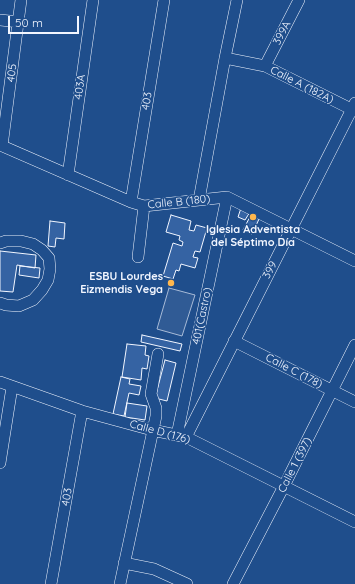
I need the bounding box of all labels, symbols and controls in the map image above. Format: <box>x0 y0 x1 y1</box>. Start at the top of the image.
scale bar <box>10 8 81 34</box>
text: 50 m <box>15 15 43 30</box>
street label: 399A <box>270 19 294 47</box>
street label: 405 <box>4 63 20 83</box>
street label: Calle A (182A) <box>268 63 336 107</box>
street label: 403A <box>72 74 88 100</box>
street label: 403 <box>139 91 155 111</box>
street label: Calle B (180) <box>147 192 211 212</box>
marker: Iglesia Adventista del Séptimo Día <box>248 212 258 222</box>
place label: Iglesia Adventista del Séptimo Día <box>206 223 300 249</box>
street label: 399 <box>260 259 280 281</box>
place label: ESBU Lourdes Eizmendis Vega <box>80 270 163 296</box>
marker: ESBU Lourdes Eizmendis Vega <box>166 278 176 288</box>
street label: 401(Castro) <box>190 286 214 346</box>
street label: Calle C (178) <box>263 351 325 391</box>
street label: Calle D (176) <box>128 418 192 446</box>
street label: Calle 1 (397) <box>275 435 315 495</box>
street label: 403 <box>59 487 75 507</box>

